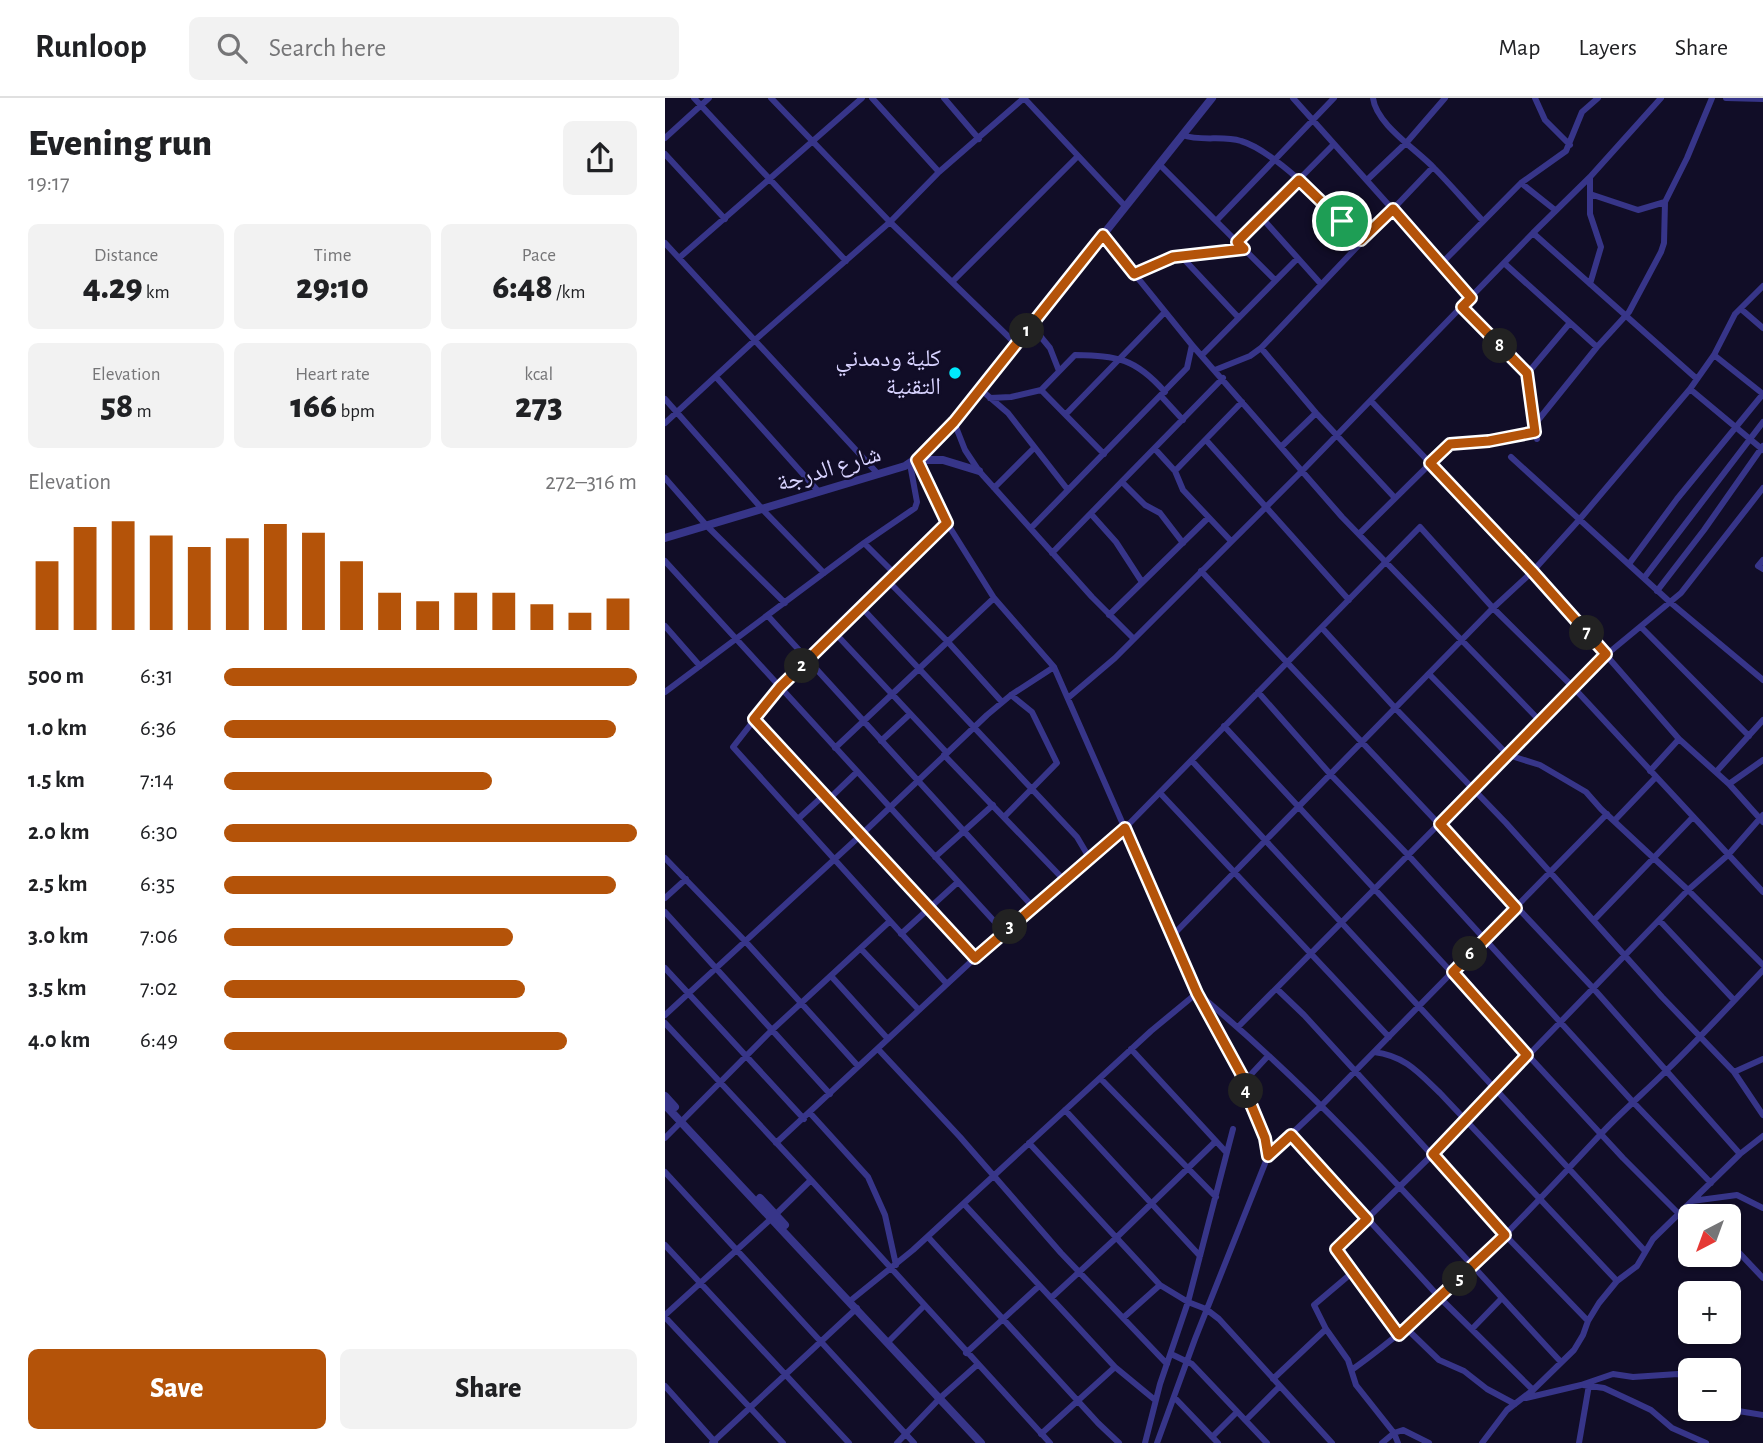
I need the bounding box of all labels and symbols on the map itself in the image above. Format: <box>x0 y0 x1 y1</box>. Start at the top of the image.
pin <box>1312 191 1372 251</box>
pin: 1 <box>1009 314 1045 348</box>
pin: 8 <box>1483 328 1517 364</box>
place label: كلية ودمدني التقنية <box>835 347 941 399</box>
marker: كلية ودمدني التقنية <box>947 365 963 381</box>
street label: شارع الدرجة <box>774 442 884 498</box>
pin: 7 <box>1569 616 1605 650</box>
pin: 2 <box>785 648 819 684</box>
pin: 3 <box>993 910 1027 944</box>
pin: 6 <box>1453 936 1487 972</box>
pin: 4 <box>1229 1074 1263 1108</box>
north arrow <box>1678 1204 1741 1267</box>
pin: 5 <box>1443 1262 1477 1296</box>

